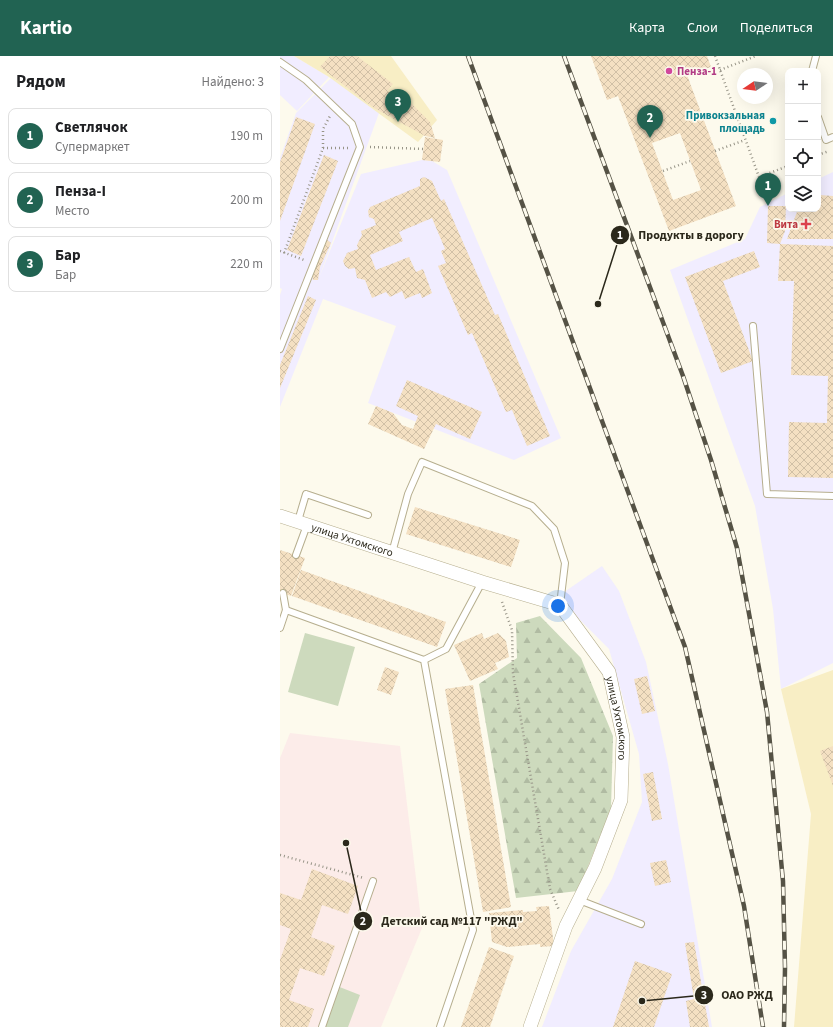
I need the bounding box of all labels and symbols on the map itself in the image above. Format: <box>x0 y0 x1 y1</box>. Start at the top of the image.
place label: Пенза-1 <box>677 64 717 79</box>
marker: Пенза-1 <box>664 66 674 76</box>
north arrow <box>737 68 773 104</box>
pin: 3 <box>385 89 411 122</box>
pin: 2 <box>637 105 663 138</box>
place label: Привокзальная площадь <box>686 108 765 136</box>
marker: Привокзальная площадь <box>768 116 778 126</box>
pin: 1 <box>755 173 781 206</box>
place label: Вита <box>774 217 798 232</box>
marker: Вита <box>801 219 811 229</box>
callout: Продукты в дорогу <box>610 223 752 247</box>
text: 1 <box>617 227 623 244</box>
text: Продукты в дорогу <box>638 227 744 244</box>
street label: улица Ухтомского <box>309 519 395 560</box>
your location <box>548 596 568 616</box>
street label: улица Ухтомского <box>603 675 631 761</box>
callout: Детский сад №117 "РЖД" <box>353 909 531 933</box>
text: 2 <box>360 913 366 930</box>
text: Детский сад №117 "РЖД" <box>381 913 523 930</box>
callout: ОАО РЖД <box>694 983 781 1007</box>
text: 3 <box>701 987 707 1004</box>
text: ОАО РЖД <box>721 987 773 1004</box>

